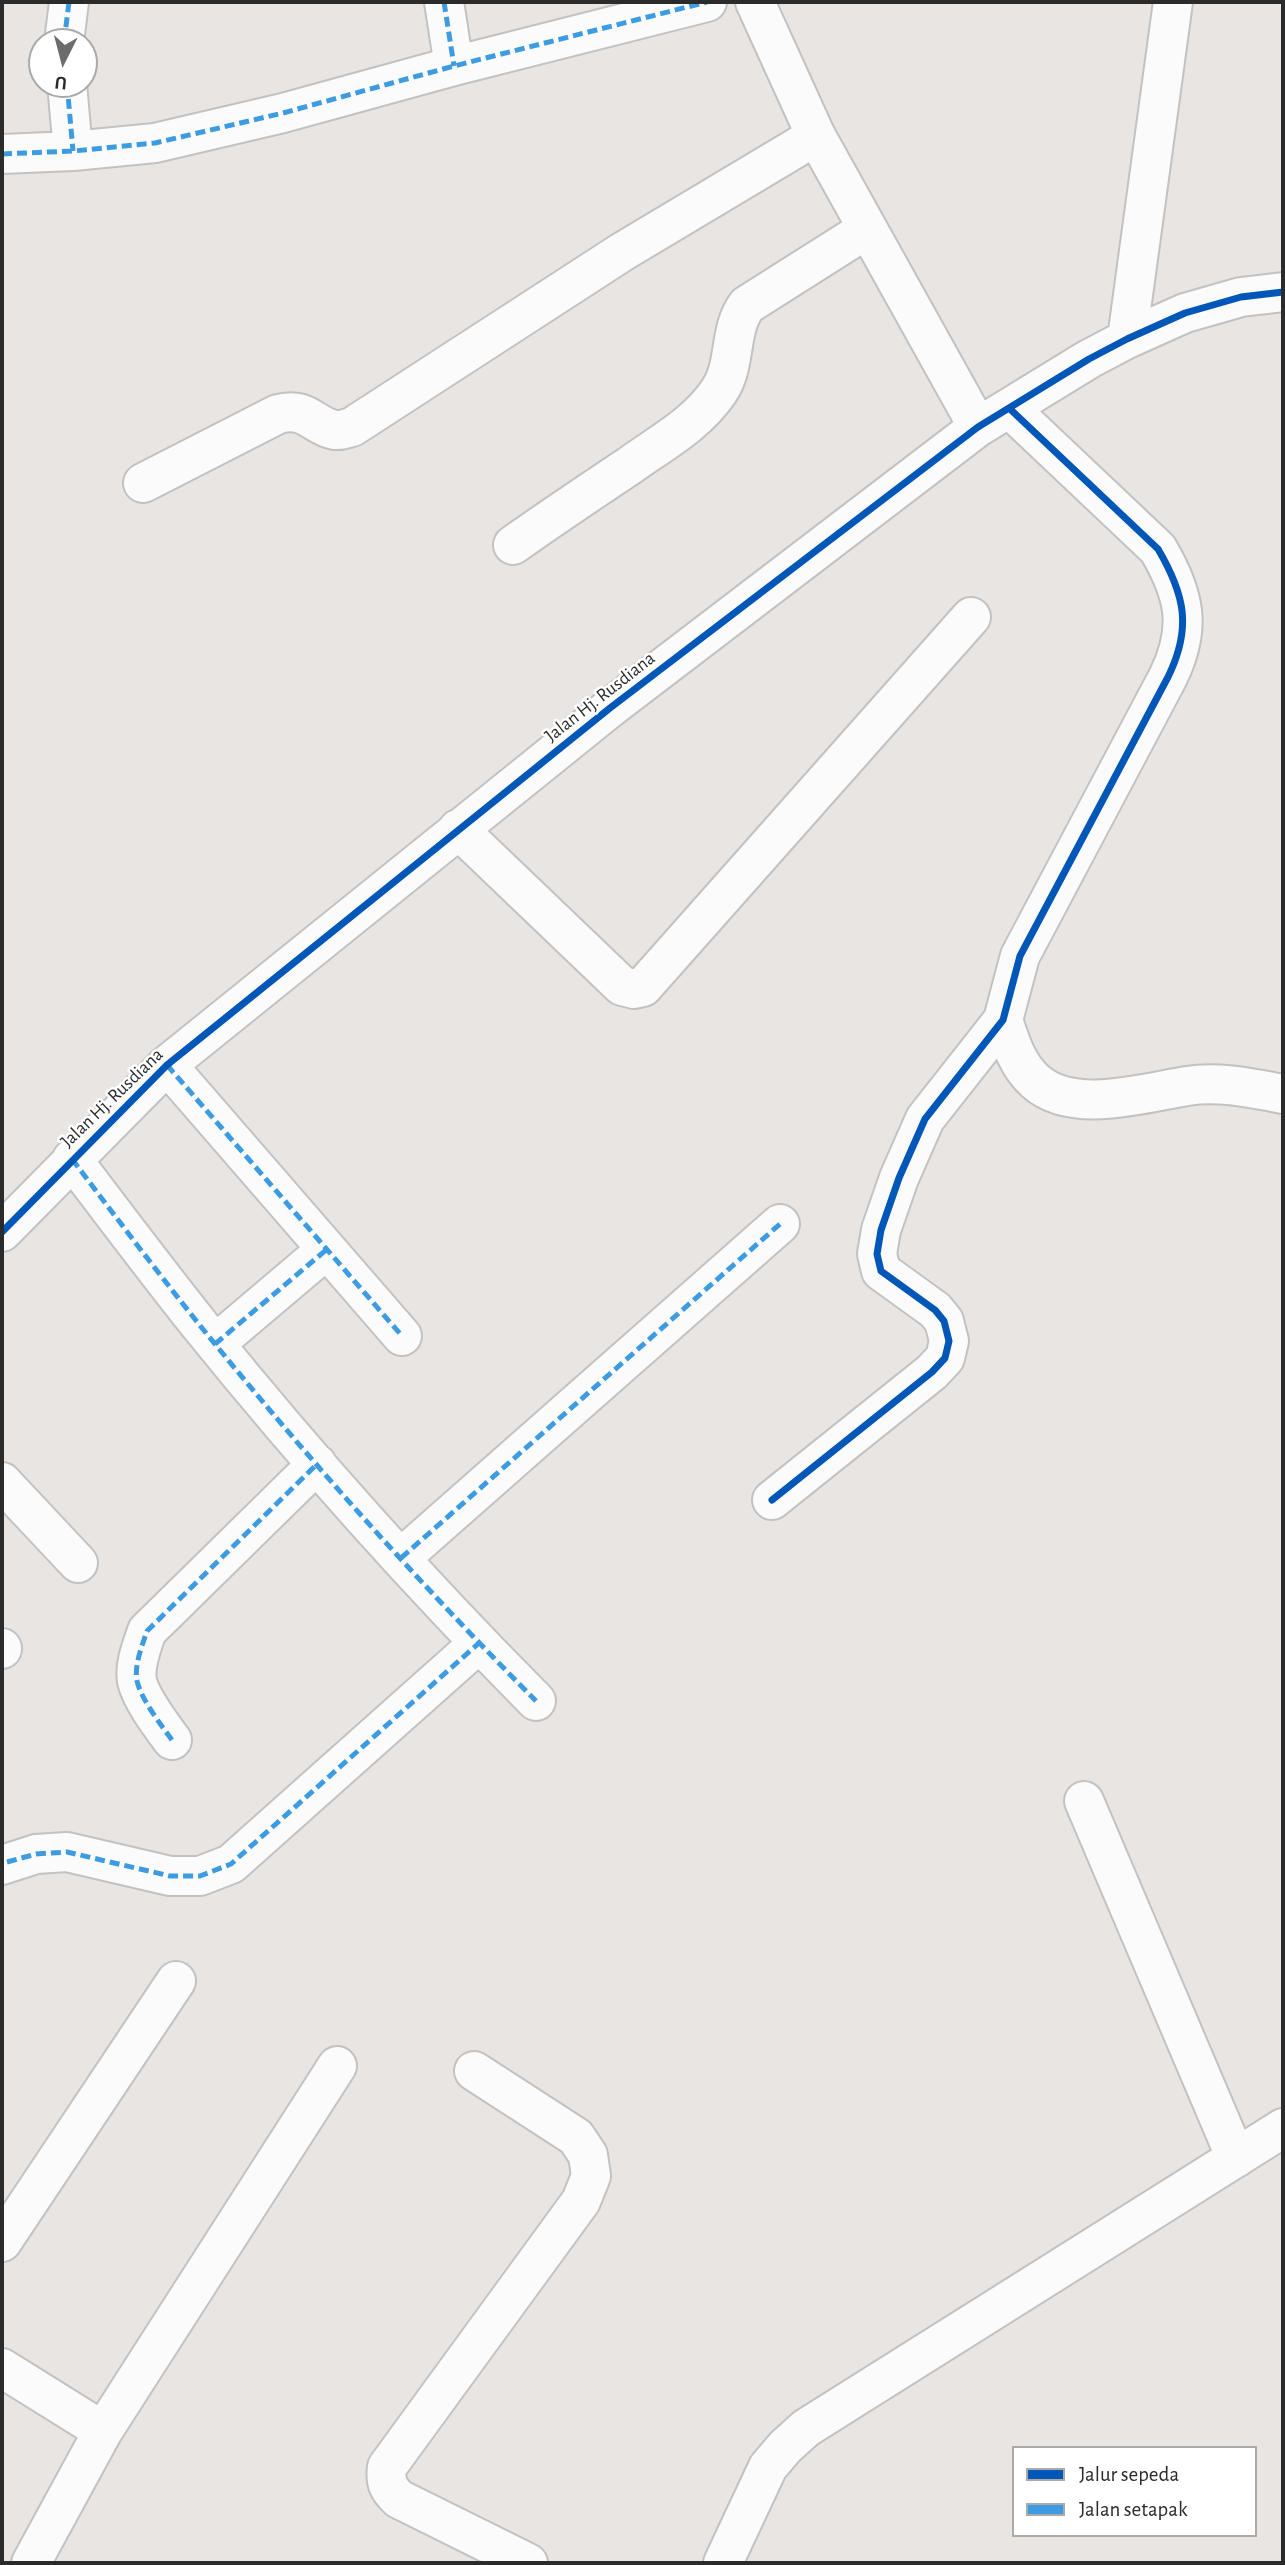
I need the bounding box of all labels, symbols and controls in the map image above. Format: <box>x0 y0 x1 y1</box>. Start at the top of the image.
north arrow <box>28 28 98 98</box>
text: U <box>54 72 68 92</box>
street label: Jalan Hj. Rusdiana <box>540 647 660 747</box>
street label: Jalan Hj. Rusdiana <box>56 1043 168 1153</box>
legend <box>1012 2446 1257 2537</box>
text: Jalur sepeda <box>1079 2464 1179 2485</box>
text: Jalan setapak <box>1079 2499 1188 2520</box>

